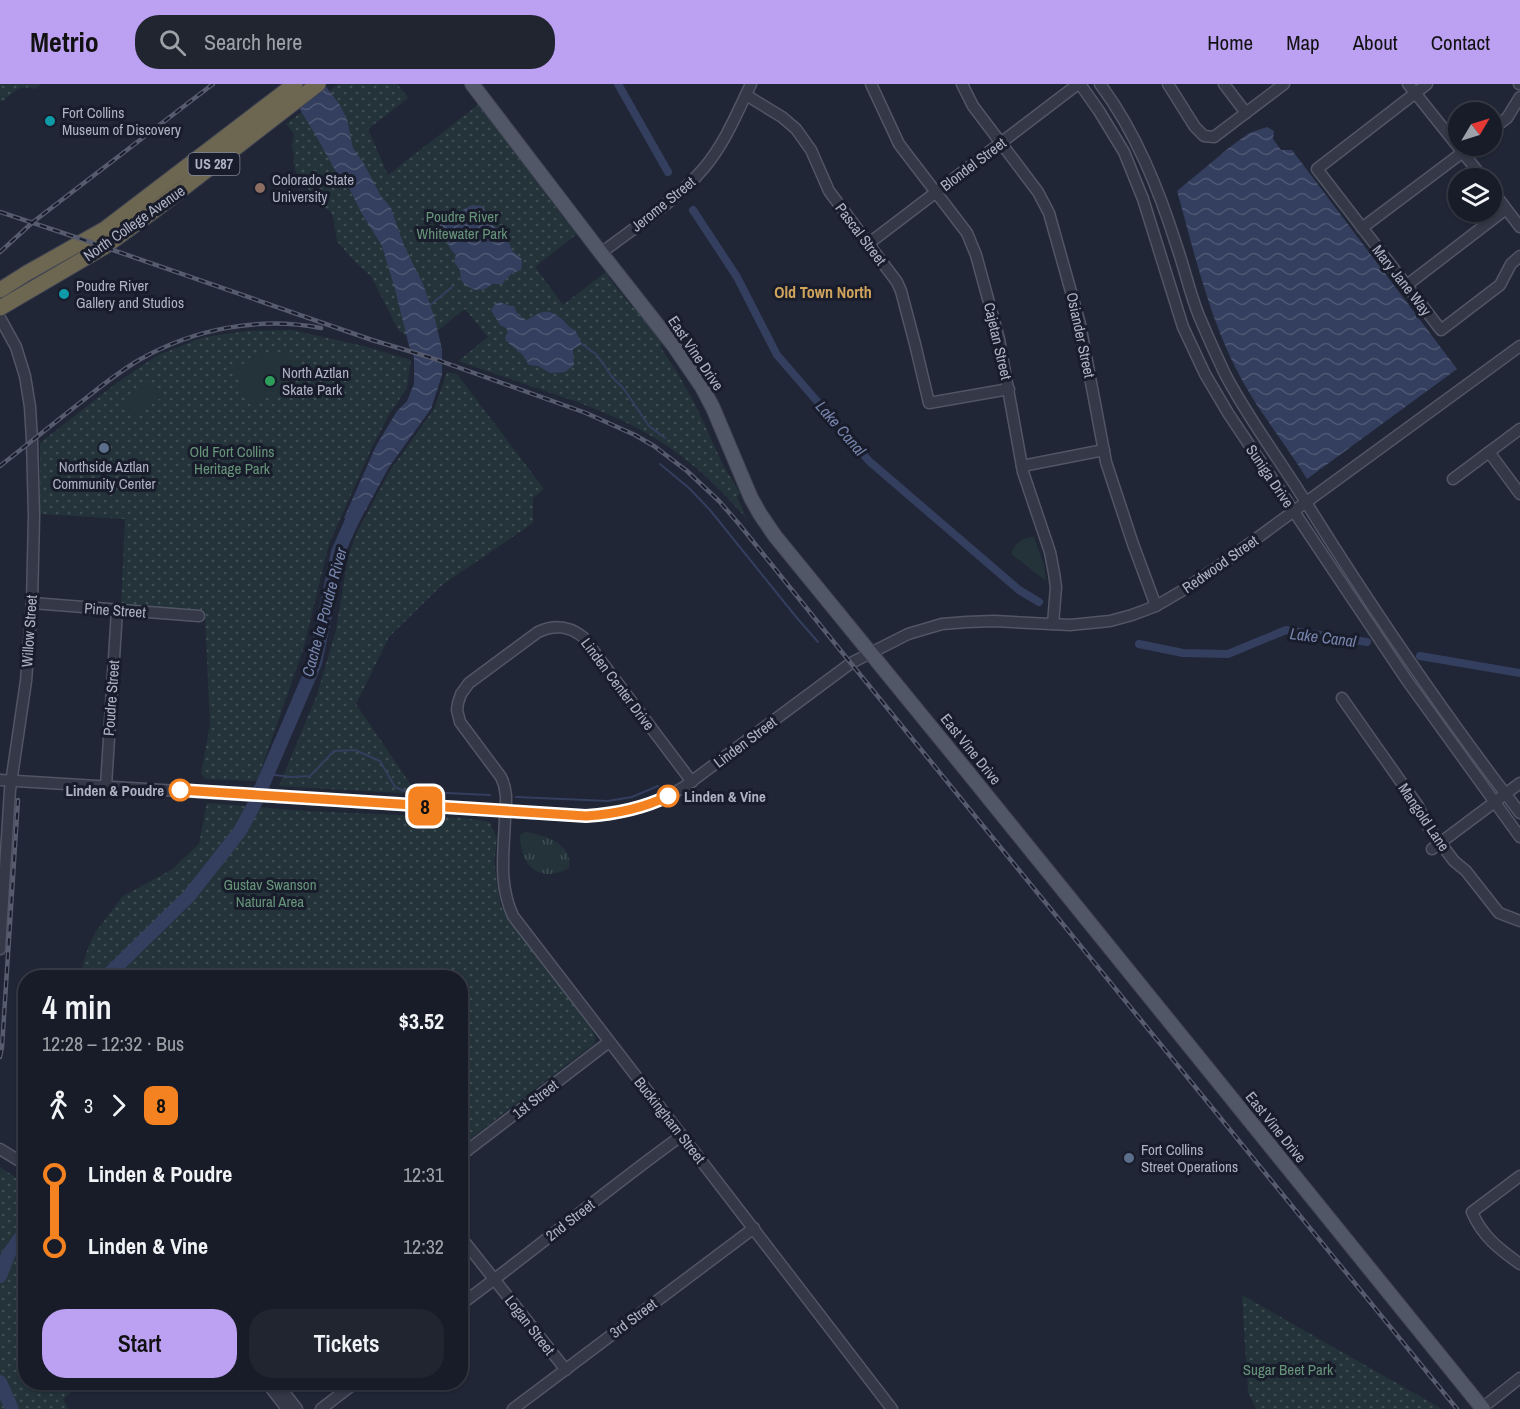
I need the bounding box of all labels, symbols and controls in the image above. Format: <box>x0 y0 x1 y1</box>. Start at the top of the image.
search box <box>135 15 555 69</box>
text: Metrio <box>30 23 99 61</box>
icon: search <box>156 26 189 59</box>
text: Search here <box>204 27 302 57</box>
text: Home <box>1207 28 1253 57</box>
text: Map <box>1286 28 1320 57</box>
text: About <box>1353 28 1398 57</box>
text: Contact <box>1431 28 1490 57</box>
place label: Fort Collins Museum of Discovery <box>62 102 182 140</box>
north arrow <box>1448 102 1502 156</box>
map controls <box>1448 102 1502 222</box>
marker: Fort Collins Museum of Discovery <box>43 114 57 128</box>
street label: Blondel Street <box>936 132 1011 196</box>
road number: US 287 <box>188 153 240 175</box>
button: layers <box>1448 168 1502 222</box>
place label: Colorado State University <box>272 169 354 207</box>
street label: Jerome Street <box>626 171 700 236</box>
street label: North College Avenue <box>79 180 189 266</box>
marker: Colorado State University <box>253 181 267 195</box>
street label: Pascal Street <box>831 198 892 270</box>
park label: Poudre River Whitewater Park <box>417 206 508 244</box>
street label: Mary Jane Way <box>1368 240 1437 321</box>
place label: Poudre River Gallery and Studios <box>76 275 184 313</box>
district label: Old Town North <box>774 281 872 303</box>
marker: Poudre River Gallery and Studios <box>57 287 71 301</box>
street label: Osiander Street <box>1062 290 1100 380</box>
street label: Cajetan Street <box>979 300 1017 382</box>
street label: East Vine Drive <box>663 312 729 395</box>
place label: North Aztlan Skate Park <box>282 362 349 400</box>
marker: North Aztlan Skate Park <box>263 374 277 388</box>
water label: Lake Canal <box>811 396 872 461</box>
street label: Suniga Drive <box>1241 440 1299 512</box>
marker: Northside Aztlan Community Center <box>97 441 111 455</box>
park label: Old Fort Collins Heritage Park <box>190 441 274 479</box>
place label: Northside Aztlan Community Center <box>52 456 156 494</box>
street label: Redwood Street <box>1178 530 1263 598</box>
water label: Cache la Poudre River <box>296 544 352 679</box>
street label: Willow Street <box>16 594 42 668</box>
street label: Pine Street <box>84 597 147 623</box>
water label: Lake Canal <box>1289 622 1358 652</box>
street label: Linden Center Drive <box>576 633 660 735</box>
street label: Poudre Street <box>98 659 124 737</box>
street label: East Vine Drive <box>936 709 1006 789</box>
street label: Linden Street <box>709 711 781 773</box>
marker: Linden & Poudre <box>169 779 191 801</box>
street label: Mangold Lane <box>1393 779 1455 855</box>
place label: Linden & Poudre <box>66 780 164 801</box>
marker: Linden & Vine <box>657 785 679 807</box>
line badge: 8 <box>406 786 444 826</box>
place label: Linden & Vine <box>684 786 766 807</box>
text: 8 <box>420 792 430 821</box>
park label: Gustav Swanson Natural Area <box>224 874 317 912</box>
text: 4 min <box>42 985 112 1029</box>
text: $3.52 <box>399 1006 444 1036</box>
text: 12:28 – 12:32 · Bus <box>42 1030 184 1057</box>
street label: Buckingham Street <box>630 1072 711 1168</box>
street label: 1st Street <box>508 1074 563 1123</box>
street label: East Vine Drive <box>1241 1087 1311 1167</box>
icon: walk <box>42 1089 75 1122</box>
icon: forward <box>102 1089 135 1122</box>
text: 8 <box>156 1091 166 1120</box>
text: 3 <box>84 1092 93 1119</box>
place label: Fort Collins Street Operations <box>1141 1139 1238 1177</box>
marker: Fort Collins Street Operations <box>1122 1151 1136 1165</box>
text: Linden & Poudre <box>88 1159 232 1189</box>
text: 12:31 <box>403 1161 444 1188</box>
street label: 2nd Street <box>541 1194 599 1246</box>
text: Linden & Vine <box>88 1231 208 1261</box>
text: 12:32 <box>403 1233 444 1260</box>
street label: Logan Street <box>500 1291 560 1360</box>
street label: 3rd Street <box>605 1293 661 1343</box>
button: Start <box>42 1309 237 1378</box>
button: Tickets <box>249 1309 444 1378</box>
park label: Sugar Beet Park <box>1243 1359 1334 1380</box>

